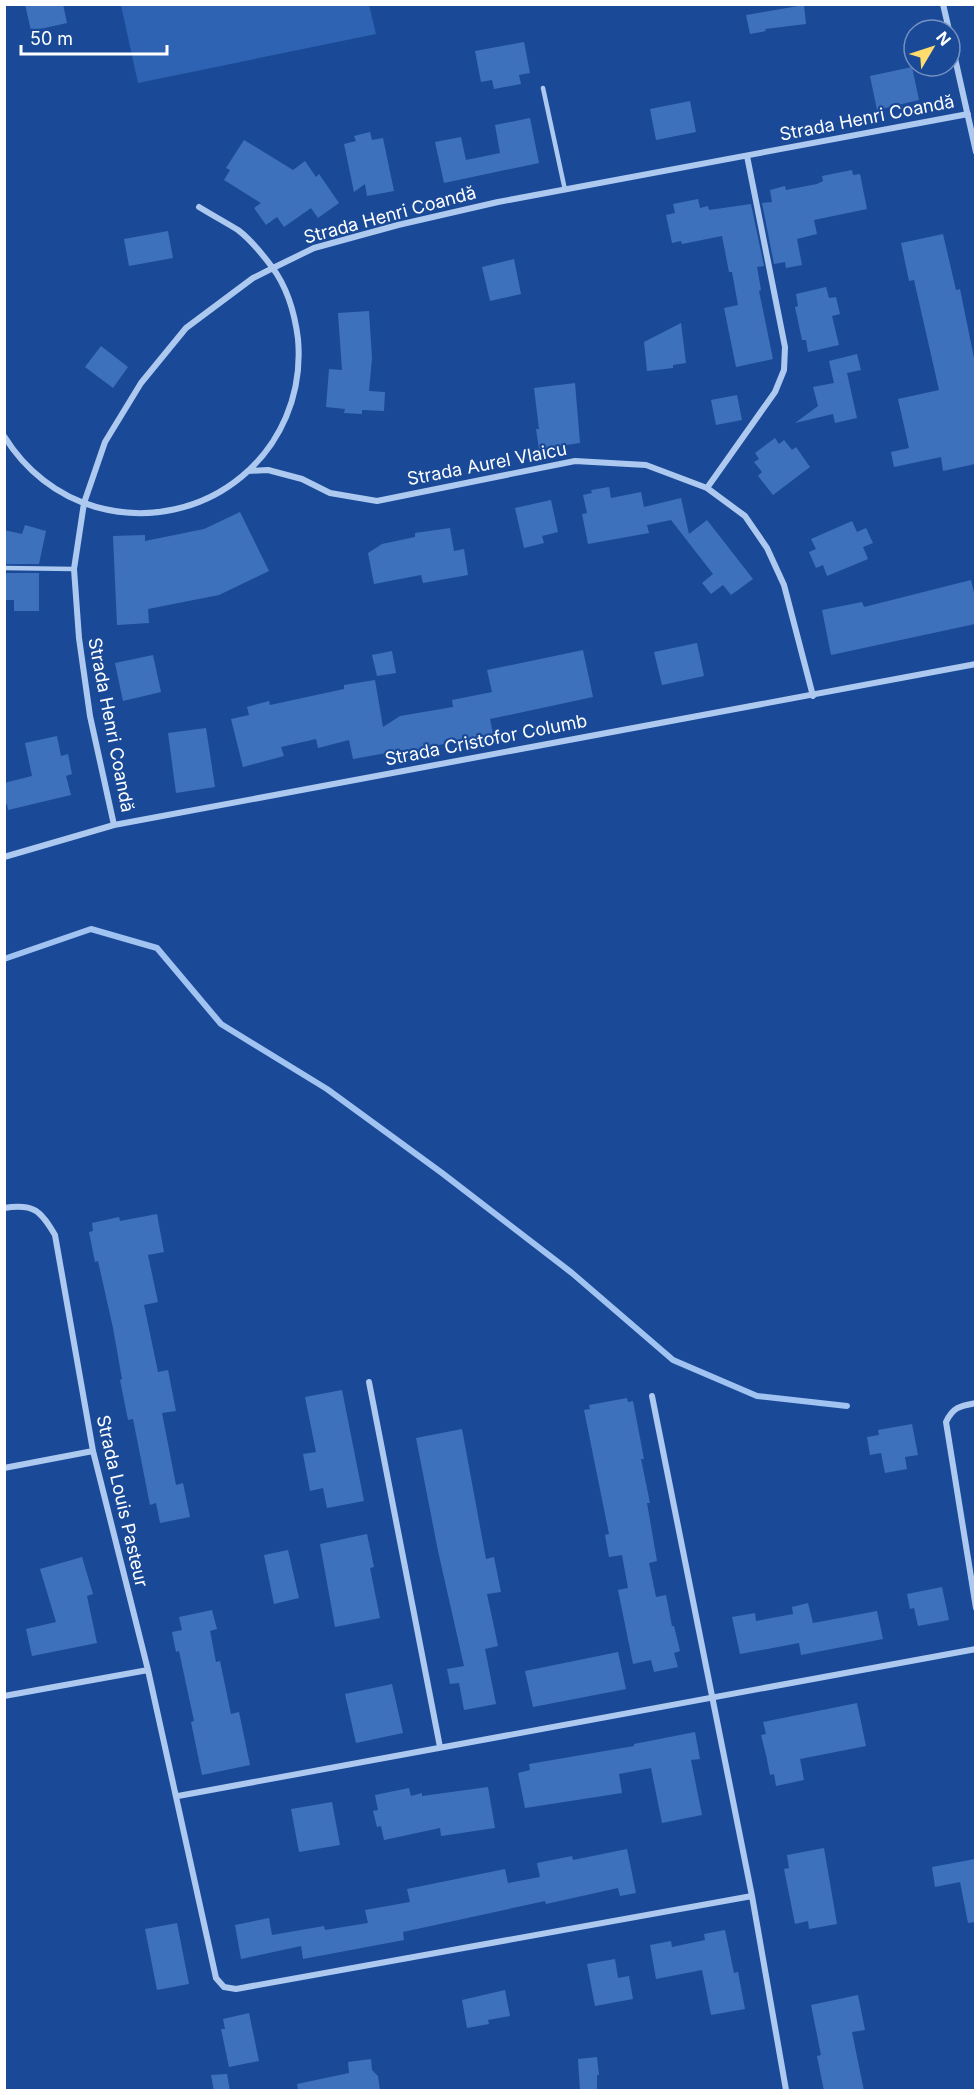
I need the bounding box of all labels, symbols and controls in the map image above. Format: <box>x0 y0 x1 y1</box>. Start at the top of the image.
scale bar <box>21 18 166 56</box>
north arrow <box>902 18 962 78</box>
text: 50 m <box>30 28 73 49</box>
text: N <box>932 28 955 50</box>
street label: Strada Henri Coandă <box>778 90 956 145</box>
street label: Strada Henri Coandă <box>301 181 478 248</box>
street label: Strada Aurel Vlaicu <box>405 438 568 489</box>
street label: Strada Henri Coandă <box>84 636 139 814</box>
street label: Strada Cristofor Columb <box>383 710 589 769</box>
street label: Strada Louis Pasteur <box>92 1413 153 1589</box>

